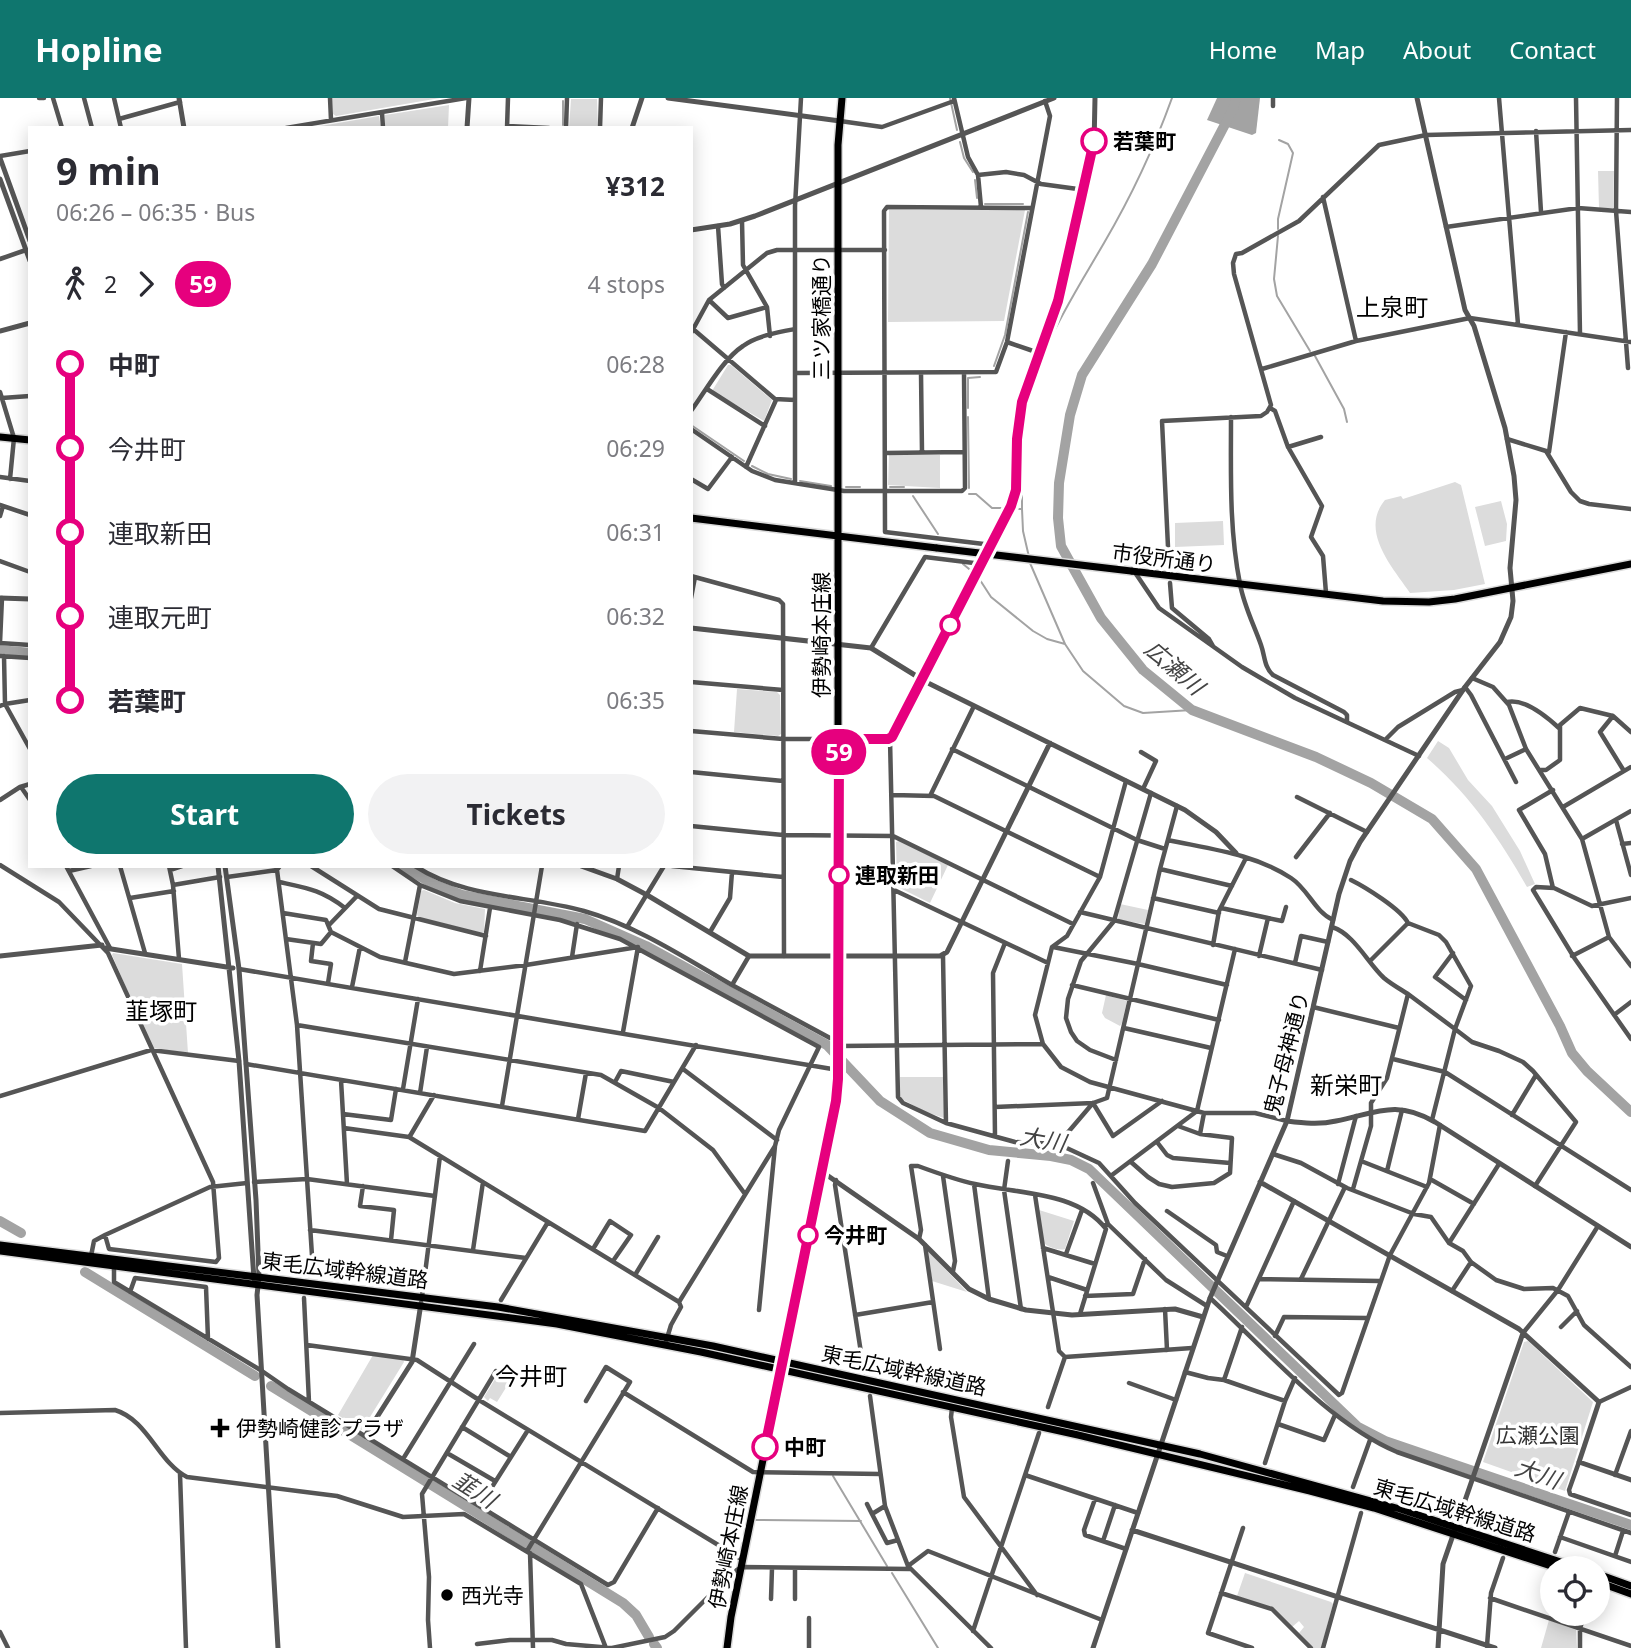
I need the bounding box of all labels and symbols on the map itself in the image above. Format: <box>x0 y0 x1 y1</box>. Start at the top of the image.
place label: 若葉町 <box>1113 127 1176 155</box>
marker: 若葉町 <box>1081 128 1107 154</box>
street label: 三ツ家橋通り <box>807 254 835 380</box>
district label: 上泉町 <box>1356 290 1428 323</box>
street label: 市役所通り <box>1110 538 1218 578</box>
street label: 伊勢崎本庄線 <box>807 572 835 698</box>
unlabelled marker <box>940 615 960 635</box>
water label: 広瀬川 <box>1138 632 1214 704</box>
line badge: 59 <box>808 729 870 775</box>
place label: 連取新田 <box>855 861 939 889</box>
marker: 連取新田 <box>829 865 849 885</box>
street label: 鬼子母神通り <box>1257 988 1315 1118</box>
district label: 韮塚町 <box>125 994 197 1027</box>
district label: 新栄町 <box>1310 1068 1382 1101</box>
water label: 大川 <box>1018 1119 1071 1159</box>
place label: 今井町 <box>824 1221 887 1249</box>
marker: 今井町 <box>798 1225 818 1245</box>
street label: 東毛広域幹線道路 <box>260 1246 430 1294</box>
street label: 東毛広域幹線道路 <box>819 1339 989 1401</box>
district label: 今井町 <box>495 1359 567 1392</box>
place label: 伊勢崎健診プラザ <box>236 1414 404 1442</box>
marker: 伊勢崎健診プラザ <box>210 1418 230 1438</box>
park label: 広瀬公園 <box>1496 1421 1580 1449</box>
place label: 中町 <box>784 1433 826 1461</box>
marker: 中町 <box>752 1434 778 1460</box>
water label: 大川 <box>1511 1450 1568 1497</box>
water label: 韮川 <box>447 1463 506 1516</box>
street label: 東毛広域幹線道路 <box>1371 1472 1539 1548</box>
street label: 伊勢崎本庄線 <box>702 1482 754 1612</box>
place label: 西光寺 <box>461 1581 524 1609</box>
marker: 西光寺 <box>439 1587 455 1603</box>

